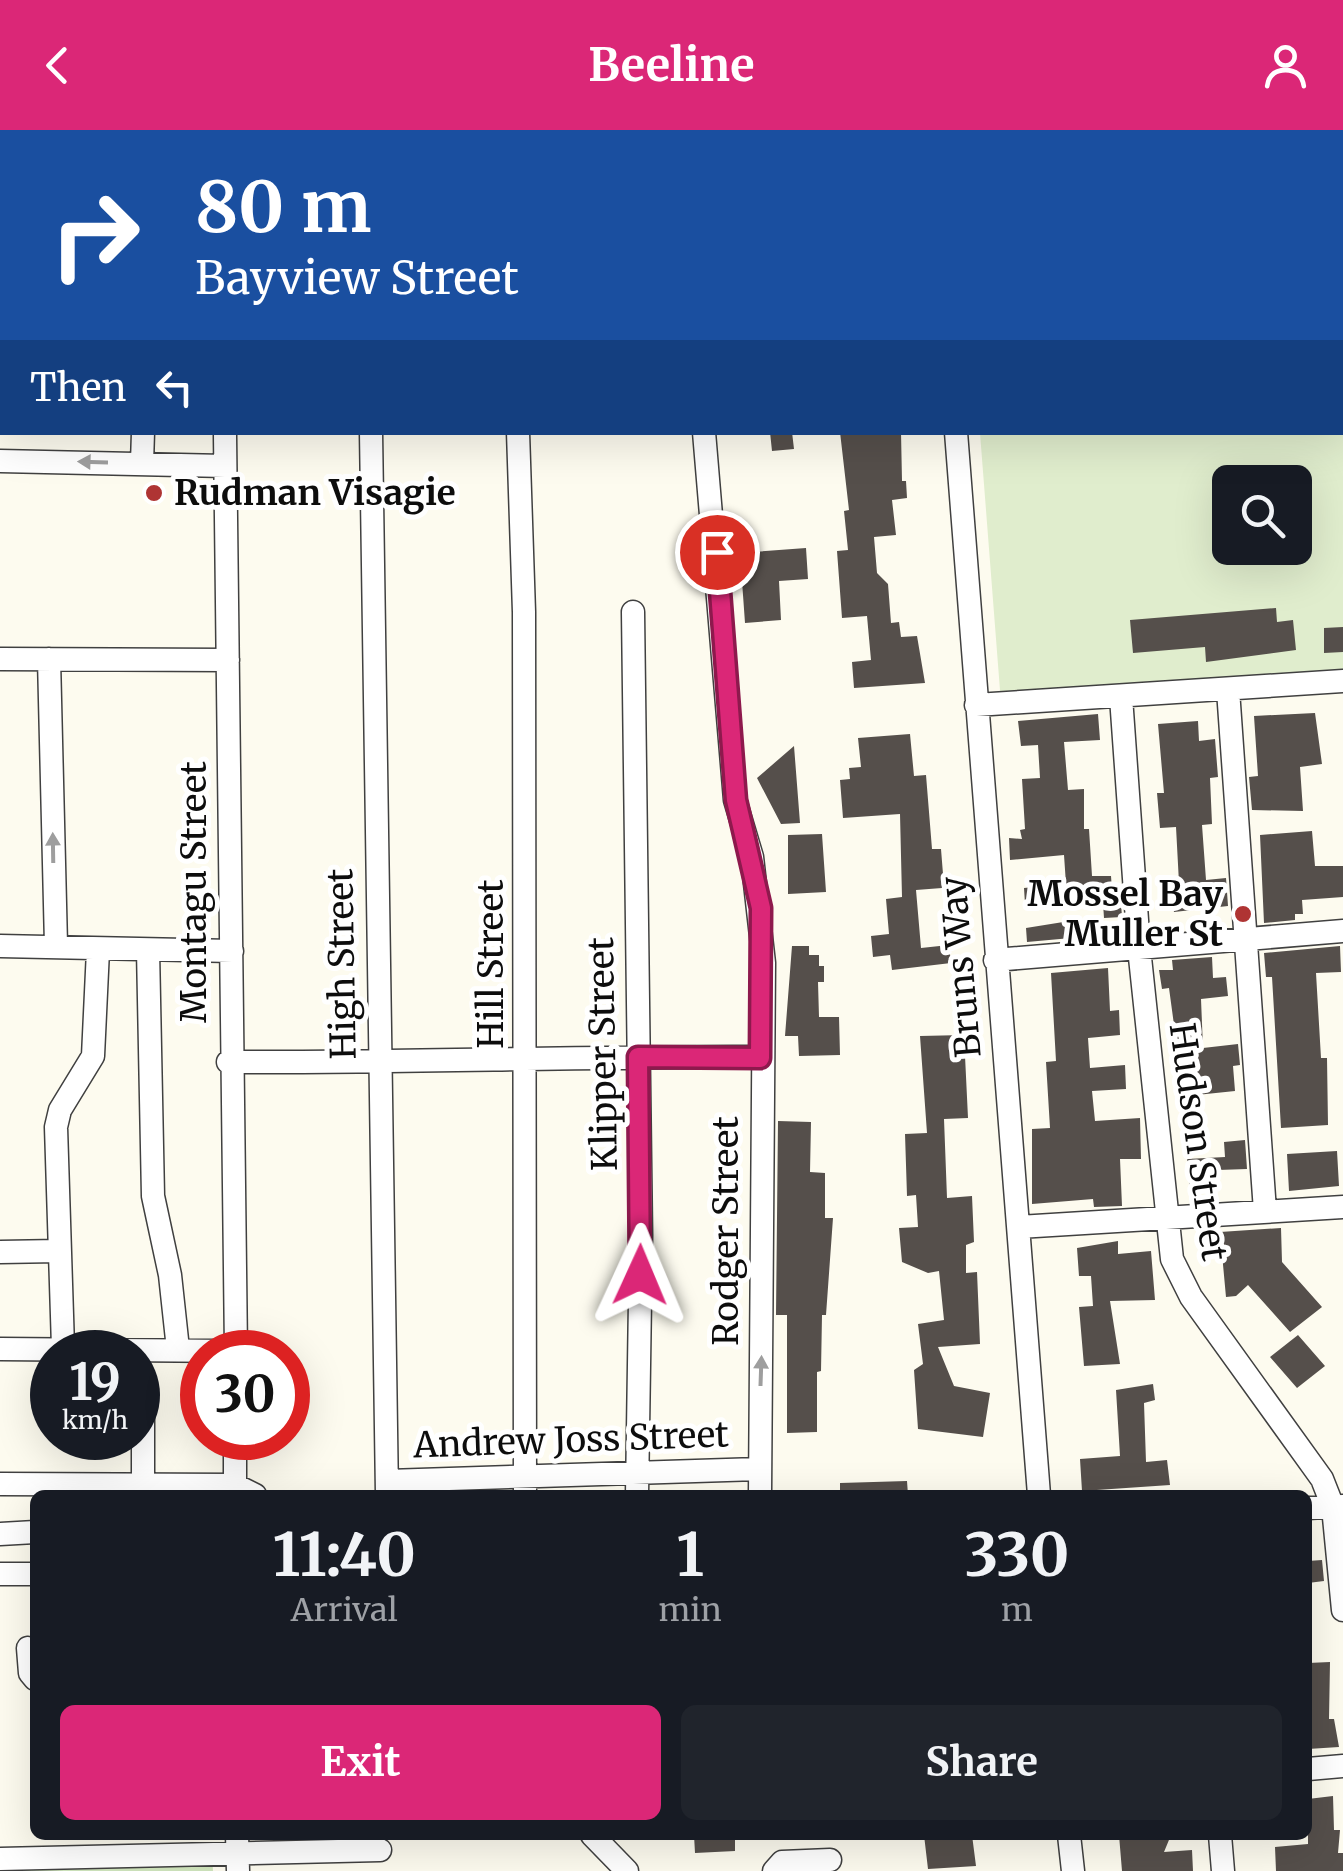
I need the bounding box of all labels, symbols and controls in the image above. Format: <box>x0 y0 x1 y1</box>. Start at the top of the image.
text: Beeline <box>588 37 755 93</box>
icon: back <box>30 38 85 93</box>
icon: person <box>1258 38 1313 93</box>
text: 80 m <box>195 163 371 251</box>
icon: right <box>30 170 160 300</box>
text: Bayview Street <box>195 250 519 306</box>
icon: left <box>147 360 202 415</box>
text: Then <box>30 364 127 411</box>
one-way arrow <box>76 453 108 469</box>
map controls <box>1212 465 1312 565</box>
button: search <box>1212 465 1312 565</box>
place label: Rudman Visagie <box>174 471 456 515</box>
marker: Rudman Visagie <box>143 482 165 504</box>
pin <box>675 510 760 595</box>
icon: arrive <box>690 525 745 580</box>
street label: Montagu Street <box>172 761 216 1023</box>
one-way arrow <box>45 831 61 863</box>
street label: High Street <box>318 868 366 1060</box>
place label: Mossel Bay Muller St <box>1028 872 1223 956</box>
street label: Bruns Way <box>931 874 991 1059</box>
street label: Hill Street <box>469 879 513 1049</box>
marker: Mossel Bay Muller St <box>1232 903 1254 925</box>
street label: Klipper Street <box>579 936 627 1171</box>
street label: Hudson Street <box>1160 1020 1237 1264</box>
street label: Rodger Street <box>704 1116 748 1346</box>
position arrow <box>588 1223 692 1327</box>
speed limit sign: 30 <box>180 1330 310 1460</box>
text: 19 <box>69 1351 121 1414</box>
one-way arrow <box>753 1355 769 1387</box>
text: km/h <box>62 1404 128 1436</box>
street label: Andrew Joss Street <box>412 1412 730 1468</box>
text: 11:40 <box>272 1517 416 1592</box>
text: 1 <box>676 1517 704 1592</box>
text: 330 <box>964 1517 1070 1592</box>
text: Arrival <box>291 1590 398 1630</box>
text: min <box>658 1590 722 1630</box>
text: m <box>1001 1590 1033 1630</box>
button: Exit <box>60 1705 661 1820</box>
button: Share <box>681 1705 1282 1820</box>

